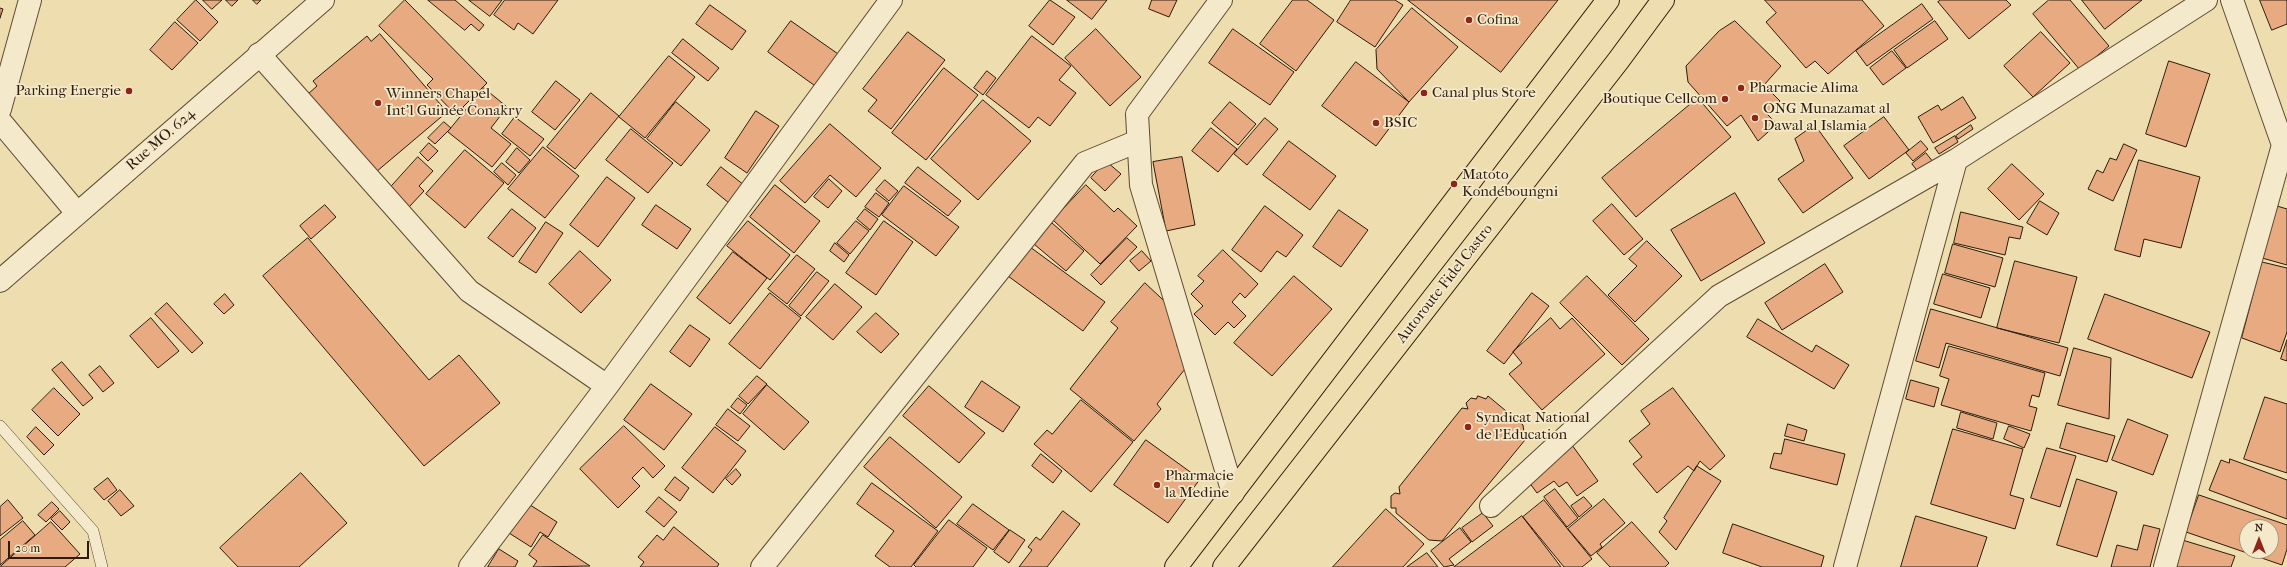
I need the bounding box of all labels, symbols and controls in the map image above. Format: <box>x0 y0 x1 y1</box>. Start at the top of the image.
place label: Cofina <box>1477 11 1519 29</box>
marker: Cofina <box>1464 15 1474 25</box>
place label: Pharmacie Alima <box>1749 79 1858 97</box>
place label: Parking Energie <box>15 82 121 100</box>
marker: Pharmacie Alima <box>1736 83 1746 93</box>
place label: Canal plus Store <box>1432 84 1536 102</box>
place label: Winners Chapel Int'l Guinée Conakry <box>386 85 522 120</box>
marker: Parking Energie <box>124 86 134 96</box>
marker: Canal plus Store <box>1419 88 1429 98</box>
place label: Boutique Cellcom <box>1603 90 1717 108</box>
marker: Boutique Cellcom <box>1720 94 1730 104</box>
marker: Winners Chapel Int'l Guinée Conakry <box>373 98 383 108</box>
place label: ONG Munazamat al Dawal al Islamia <box>1763 100 1890 135</box>
street label: Rue MO. 624 <box>123 105 199 175</box>
marker: ONG Munazamat al Dawal al Islamia <box>1750 113 1760 123</box>
place label: BSIC <box>1384 114 1417 132</box>
marker: BSIC <box>1371 118 1381 128</box>
place label: Matoto Kondéboungni <box>1462 166 1558 201</box>
marker: Matoto Kondéboungni <box>1449 179 1459 189</box>
street label: Autoroute Fidel Castro <box>1393 221 1497 347</box>
place label: Syndicat National de l'Education <box>1476 409 1590 444</box>
marker: Syndicat National de l'Education <box>1463 422 1473 432</box>
place label: Pharmacie la Medine <box>1165 467 1234 502</box>
marker: Pharmacie la Medine <box>1152 480 1162 490</box>
north arrow <box>2239 519 2279 559</box>
text: N <box>2255 521 2263 534</box>
scale bar <box>10 533 91 559</box>
text: 20 m <box>15 541 40 555</box>

